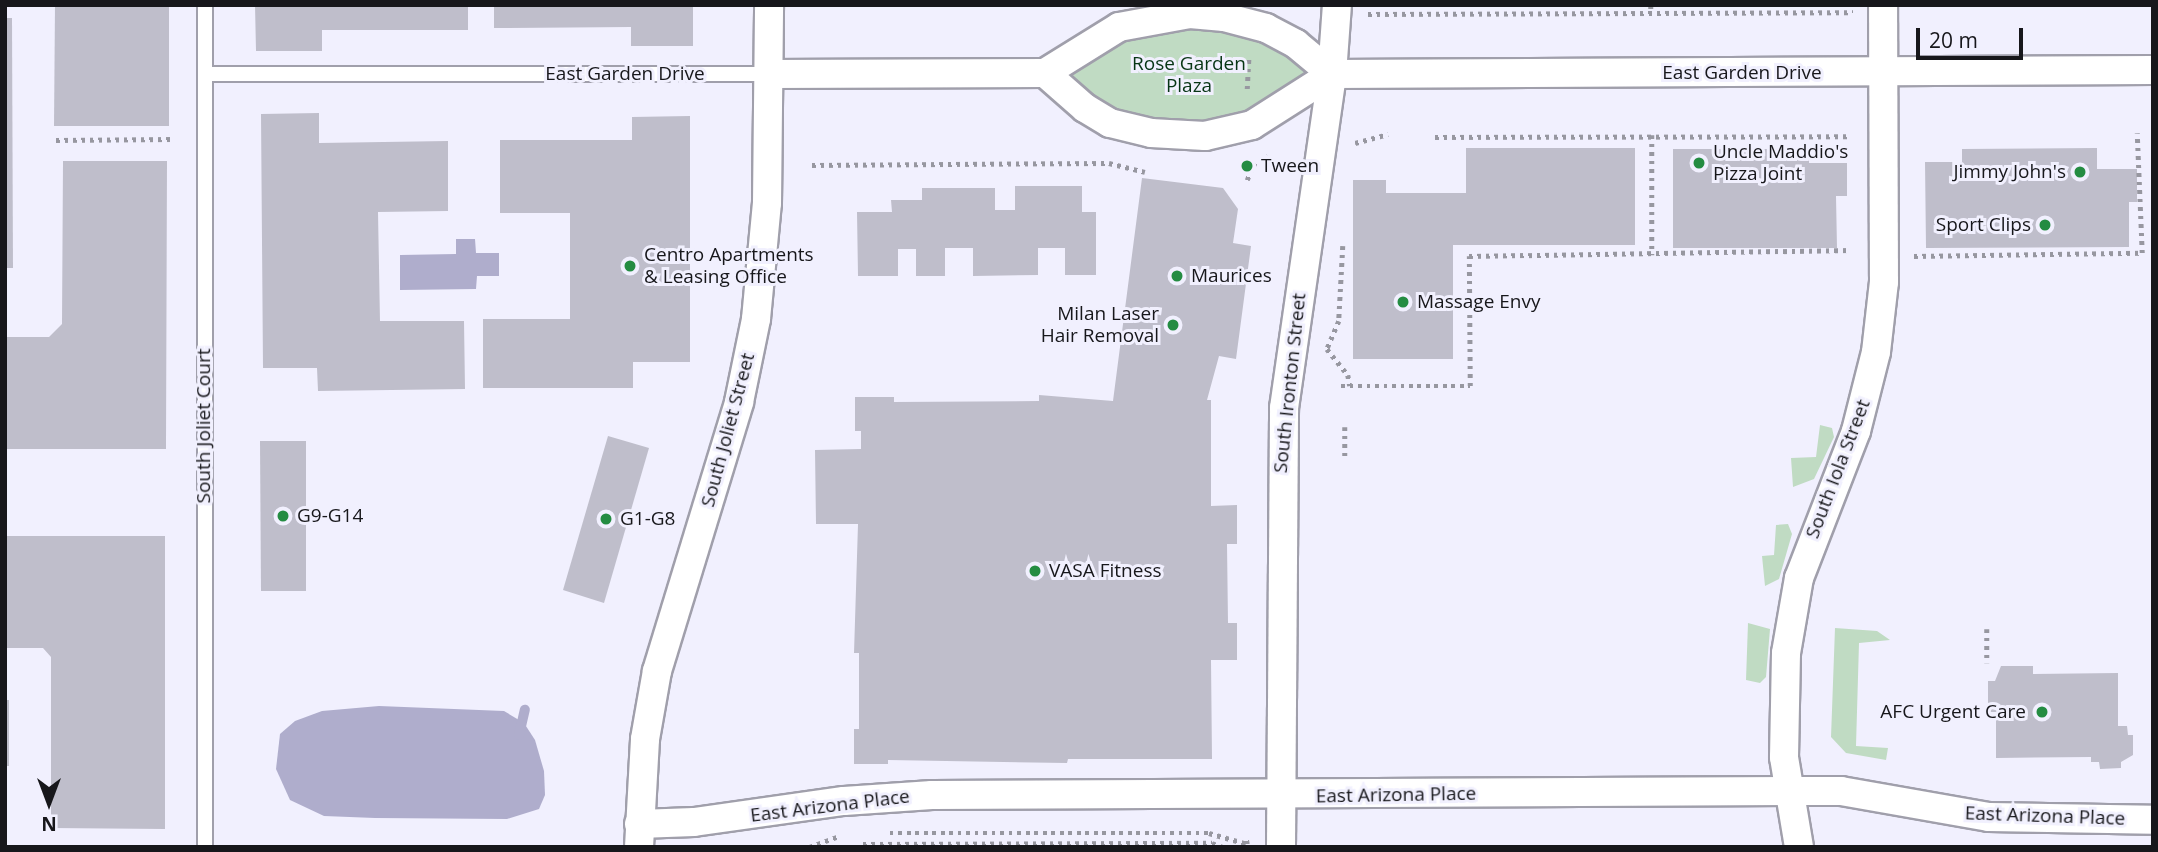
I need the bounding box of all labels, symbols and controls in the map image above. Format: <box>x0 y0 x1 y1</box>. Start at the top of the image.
scale bar <box>1920 14 2027 58</box>
text: 20 m <box>1929 26 1978 54</box>
park label: Rose Garden Plaza <box>1132 53 1246 97</box>
street label: East Garden Drive <box>1662 62 1822 84</box>
street label: East Garden Drive <box>545 63 705 85</box>
place label: Uncle Maddio's Pizza Joint <box>1713 141 1848 185</box>
place label: Tween <box>1261 155 1319 177</box>
marker: Uncle Maddio's Pizza Joint <box>1691 155 1707 171</box>
marker: Tween <box>1239 158 1255 174</box>
place label: Jimmy John's <box>1953 161 2066 183</box>
marker: Jimmy John's <box>2072 164 2088 180</box>
place label: Sport Clips <box>1936 214 2031 236</box>
marker: Sport Clips <box>2037 217 2053 233</box>
place label: Centro Apartments & Leasing Office <box>644 244 814 288</box>
marker: Centro Apartments & Leasing Office <box>622 258 638 274</box>
place label: Maurices <box>1191 265 1272 287</box>
marker: Maurices <box>1169 268 1185 284</box>
place label: Massage Envy <box>1417 291 1540 313</box>
street label: South Ironton Street <box>1269 292 1311 474</box>
marker: Massage Envy <box>1395 294 1411 310</box>
place label: Milan Laser Hair Removal <box>1041 303 1159 347</box>
marker: Milan Laser Hair Removal <box>1165 317 1181 333</box>
street label: South Joliet Court <box>193 349 215 503</box>
street label: South Joliet Street <box>696 351 760 509</box>
street label: South Iola Street <box>1801 396 1875 542</box>
place label: G9-G14 <box>297 505 363 527</box>
marker: G9-G14 <box>275 508 291 524</box>
place label: G1-G8 <box>620 508 675 530</box>
marker: G1-G8 <box>598 511 614 527</box>
place label: VASA Fitness <box>1049 560 1162 582</box>
marker: VASA Fitness <box>1027 563 1043 579</box>
place label: AFC Urgent Care <box>1880 701 2026 723</box>
marker: AFC Urgent Care <box>2032 702 2052 722</box>
north arrow <box>14 768 84 838</box>
street label: East Arizona Place <box>1316 782 1476 808</box>
street label: East Arizona Place <box>749 785 911 827</box>
street label: East Arizona Place <box>1964 802 2126 830</box>
text: N <box>41 811 57 837</box>

